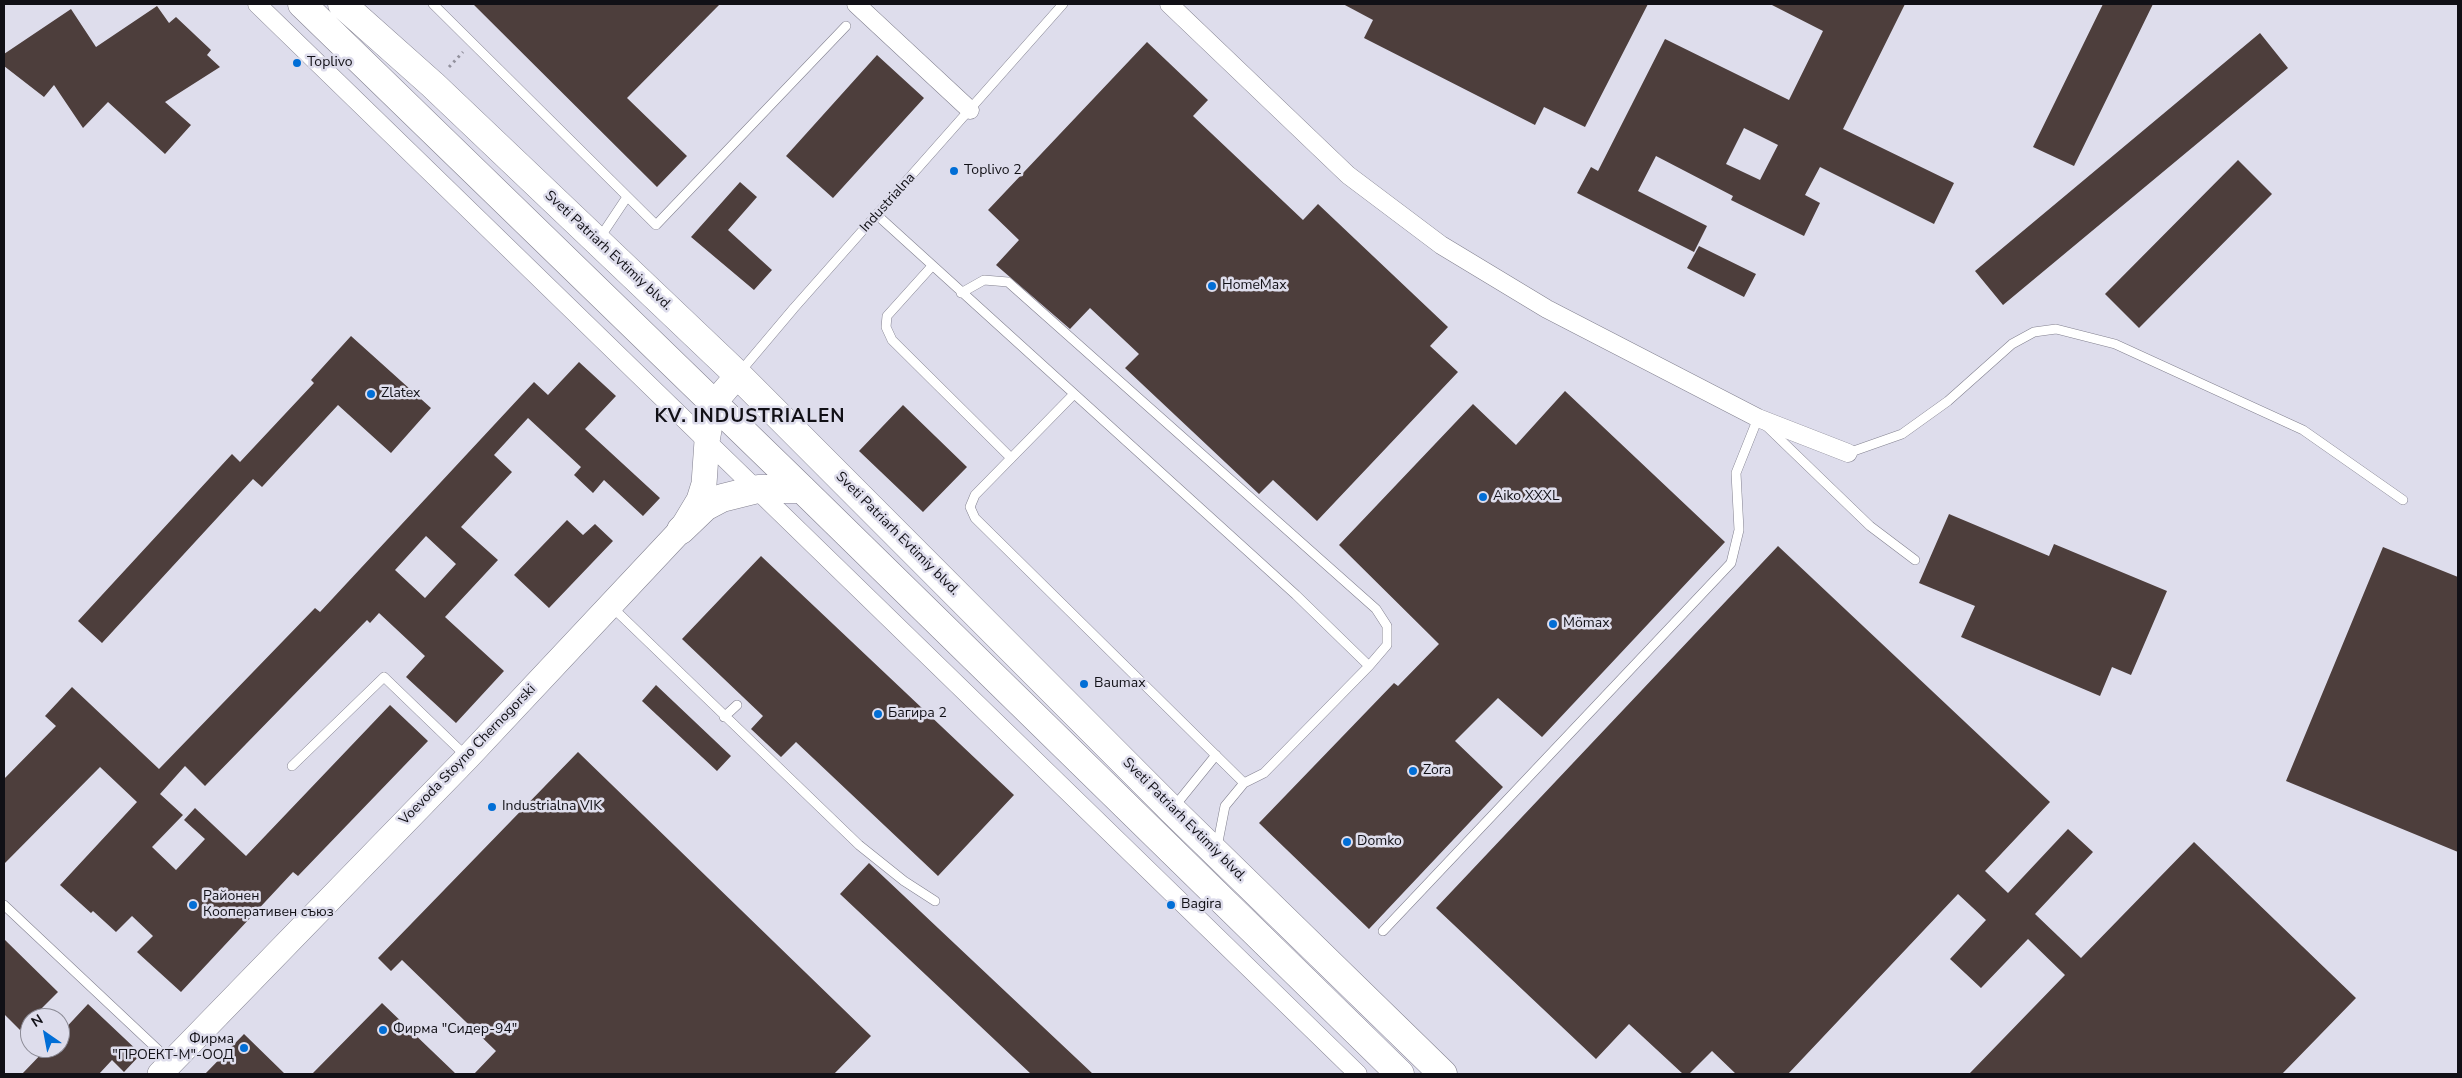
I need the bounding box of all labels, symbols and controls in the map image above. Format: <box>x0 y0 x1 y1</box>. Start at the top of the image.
place label: Toplivo <box>307 55 353 71</box>
marker: Toplivo <box>291 57 303 69</box>
place label: Toplivo 2 <box>964 163 1022 179</box>
marker: Toplivo 2 <box>948 165 960 177</box>
street label: Industrialna <box>857 170 919 236</box>
street label: Sveti Patriarh Evtimiy blvd. <box>541 188 675 314</box>
place label: HomeMax <box>1222 278 1287 294</box>
marker: HomeMax <box>1206 280 1218 292</box>
place label: Zlatex <box>381 386 420 402</box>
marker: Zlatex <box>365 388 377 400</box>
district label: KV. INDUSTRIALEN <box>653 406 847 428</box>
street label: Sveti Patriarh Evtimiy blvd. <box>832 469 962 599</box>
place label: Aiko XXXL <box>1493 489 1560 505</box>
marker: Aiko XXXL <box>1477 491 1489 503</box>
place label: Mömax <box>1563 616 1610 632</box>
marker: Mömax <box>1547 618 1559 630</box>
place label: Baumax <box>1094 676 1145 692</box>
marker: Baumax <box>1078 678 1090 690</box>
street label: Voevoda Stoyno Chernogorski <box>396 681 540 829</box>
place label: Багира 2 <box>888 706 947 722</box>
marker: Багира 2 <box>872 708 884 720</box>
street label: Sveti Patriarh Evtimiy blvd. <box>1119 755 1249 885</box>
place label: Zora <box>1423 763 1451 779</box>
marker: Zora <box>1407 765 1419 777</box>
place label: Industrialna VIK <box>502 799 602 815</box>
marker: Industrialna VIK <box>486 801 498 813</box>
place label: Domko <box>1357 834 1402 850</box>
marker: Domko <box>1341 836 1353 848</box>
place label: Районен Кооперативен съюз <box>203 889 334 922</box>
place label: Bagira <box>1181 897 1222 913</box>
marker: Районен Кооперативен съюз <box>187 899 199 911</box>
marker: Bagira <box>1165 899 1177 911</box>
north arrow <box>20 1008 70 1058</box>
text: N <box>28 1010 47 1032</box>
place label: Фирма "Сидер-94" <box>393 1022 517 1038</box>
marker: Фирма "Сидер-94" <box>377 1024 389 1036</box>
place label: Фирма "ПРОЕКТ-М"-ООД <box>112 1032 234 1064</box>
marker: Фирма "ПРОЕКТ-М"-ООД <box>238 1042 250 1054</box>

